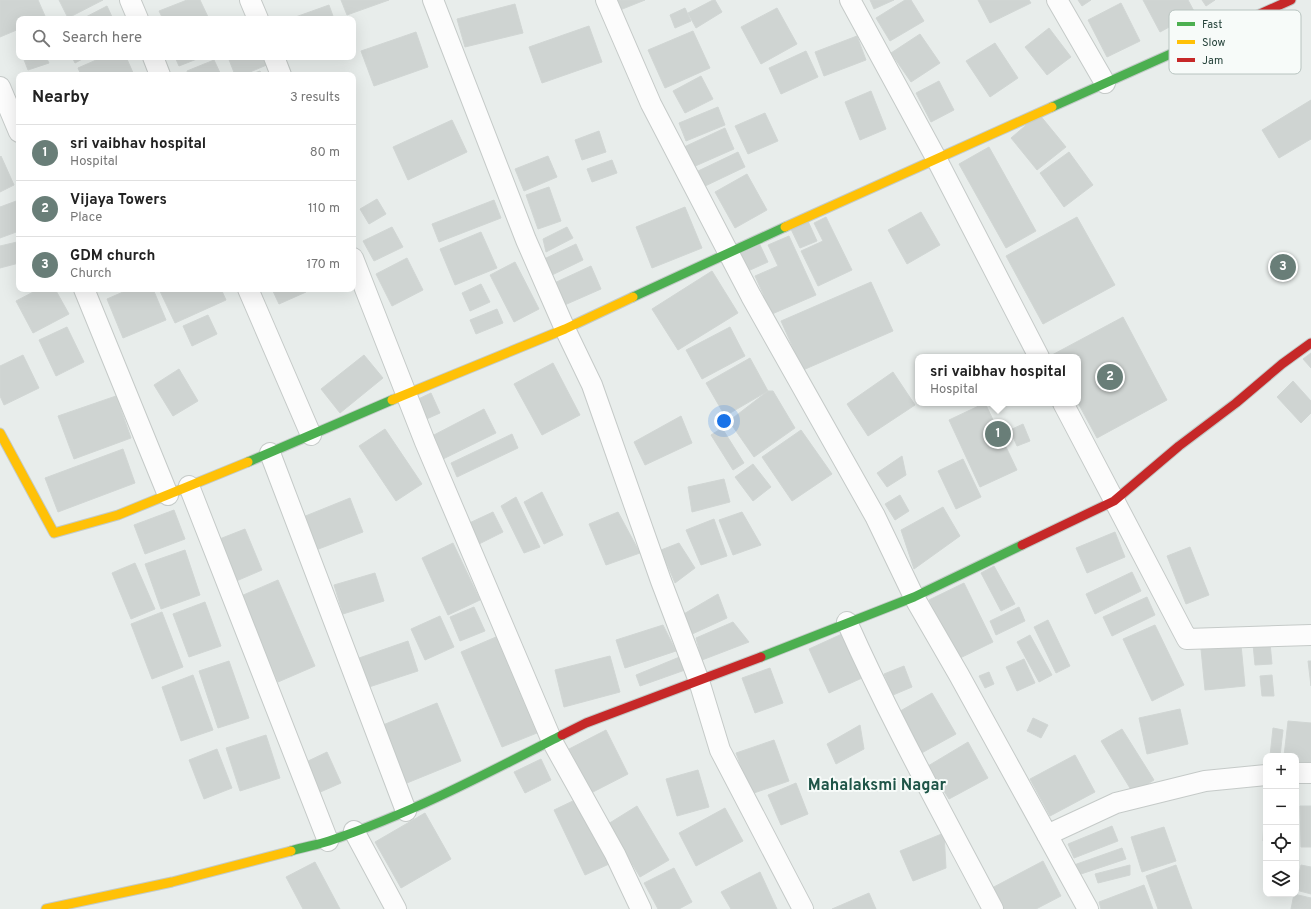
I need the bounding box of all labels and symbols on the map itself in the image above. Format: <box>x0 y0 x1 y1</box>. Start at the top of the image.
legend <box>1169 10 1301 74</box>
text: Fast <box>1202 18 1222 32</box>
text: Slow <box>1202 36 1225 50</box>
text: Jam <box>1202 54 1223 68</box>
pin: 3 <box>1270 252 1296 282</box>
pin: 2 <box>1097 362 1123 392</box>
your location <box>714 411 734 431</box>
pin: 1 <box>985 419 1011 449</box>
district label: Mahalaksmi Nagar <box>808 776 946 796</box>

